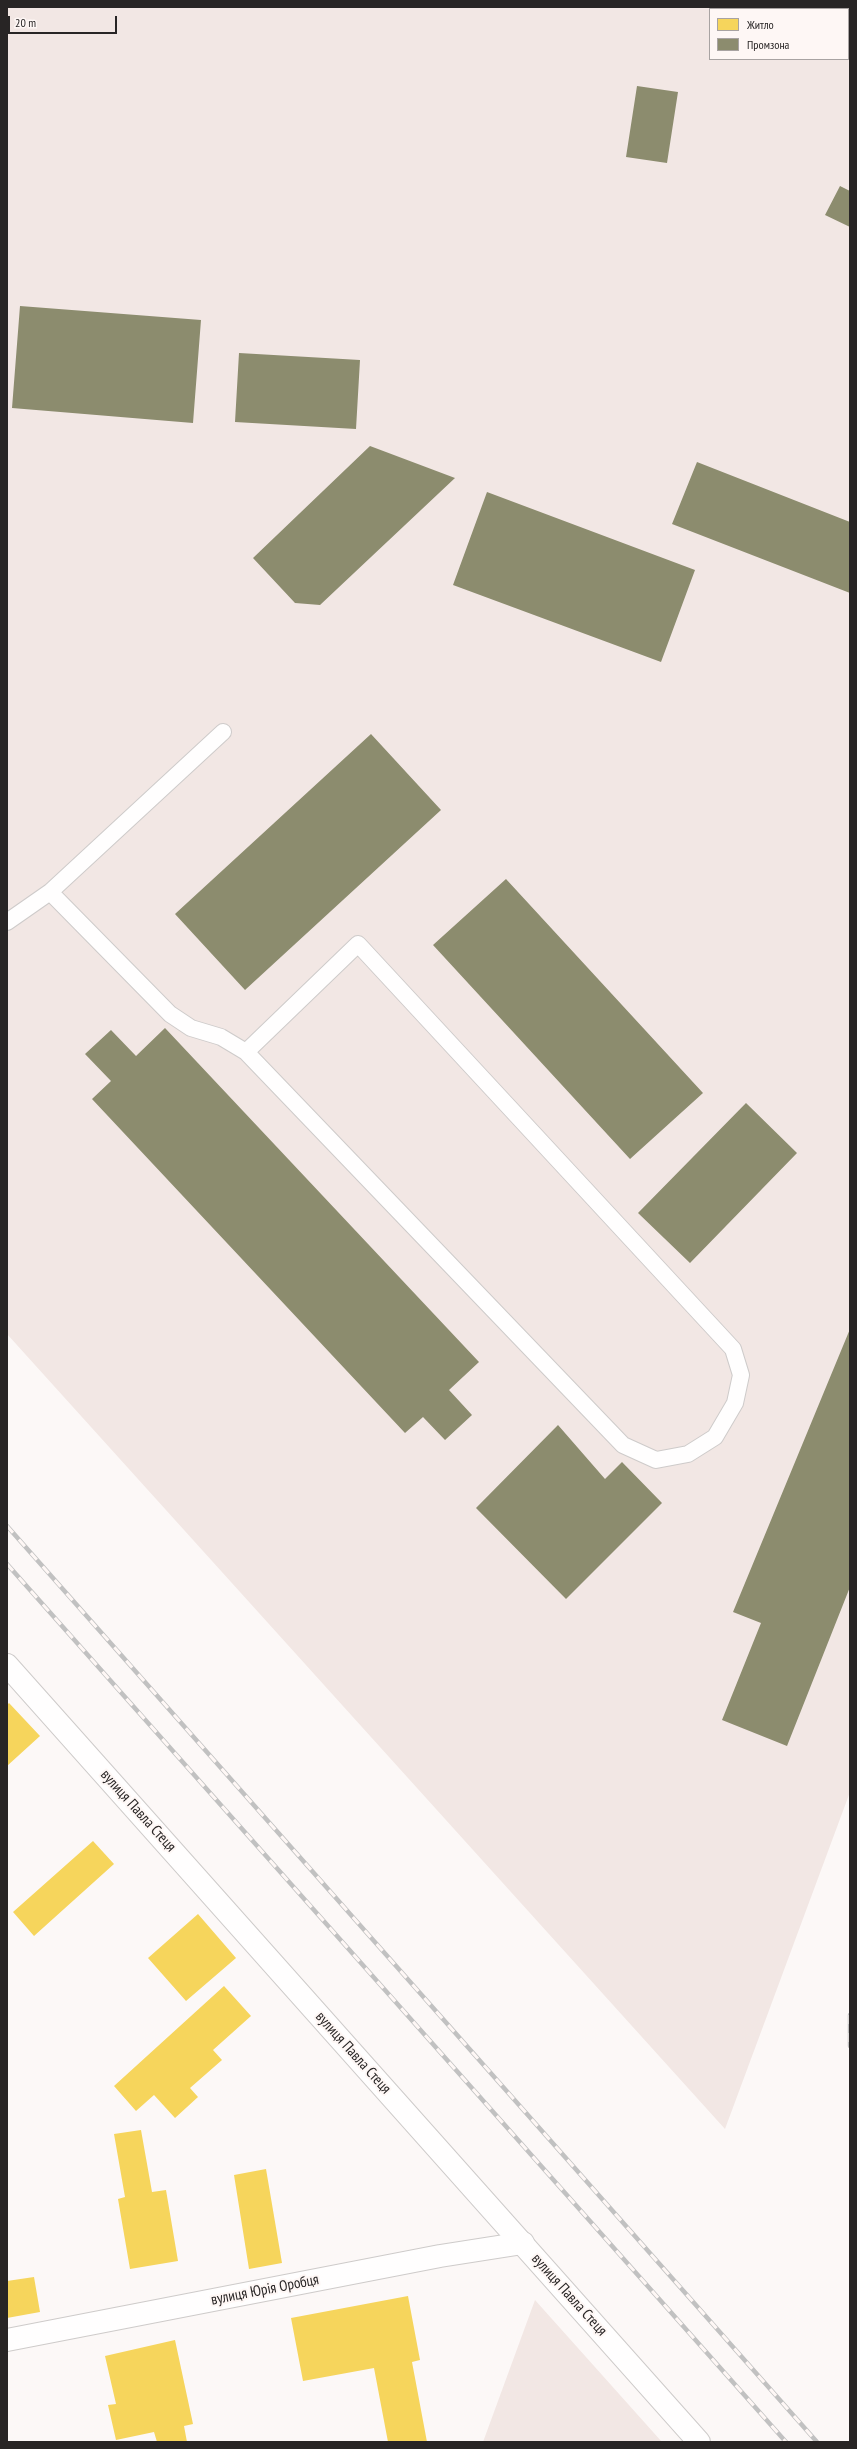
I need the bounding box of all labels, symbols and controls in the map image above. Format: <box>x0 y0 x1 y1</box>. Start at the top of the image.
scale bar <box>10 8 119 34</box>
legend <box>709 8 849 60</box>
text: 20 m <box>15 15 36 30</box>
text: Житло <box>747 17 774 32</box>
text: Промзона <box>747 37 789 52</box>
street label: вулиця Павла Стеця <box>96 1766 180 1856</box>
street label: вулиця Павла Стеця <box>311 2008 395 2098</box>
street label: вулиця Павла Стеця <box>527 2250 611 2340</box>
street label: вулиця Юрія Оробця <box>210 2271 320 2309</box>

